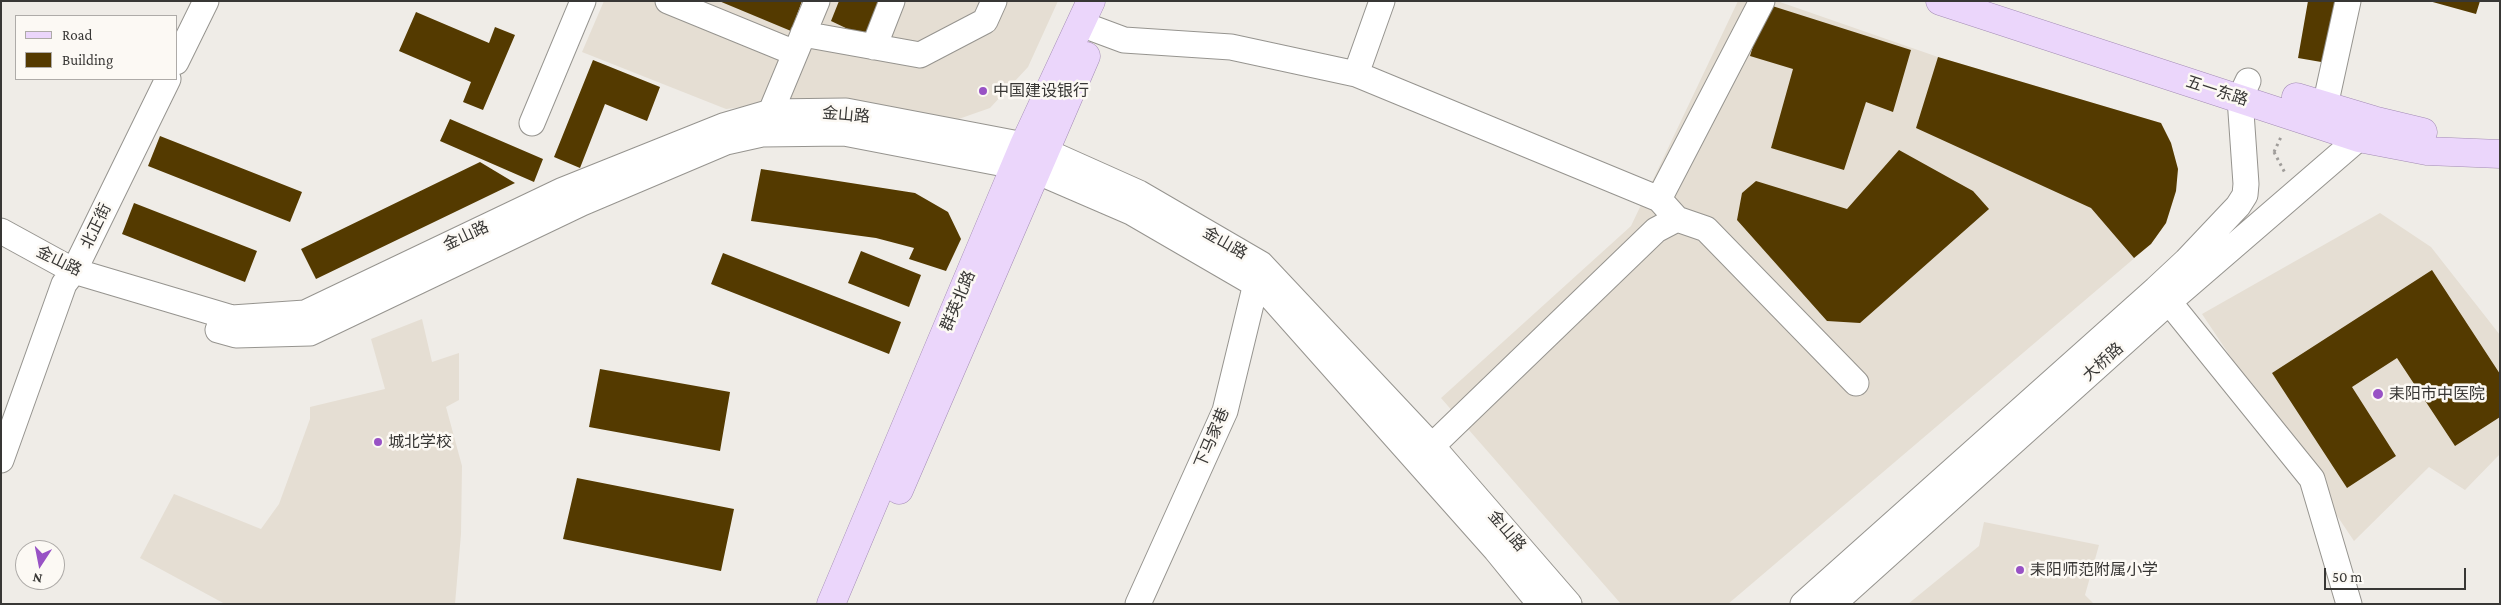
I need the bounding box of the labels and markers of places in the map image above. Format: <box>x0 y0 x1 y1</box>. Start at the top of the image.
place label: 中国建设银行 <box>993 81 1089 101</box>
marker: 中国建设银行 <box>977 85 989 97</box>
place label: 耒阳市中医院 <box>2389 384 2485 404</box>
marker: 耒阳市中医院 <box>2371 387 2385 401</box>
place label: 城北学校 <box>388 432 452 452</box>
marker: 城北学校 <box>372 436 384 448</box>
place label: 耒阳师范附属小学 <box>2030 560 2158 580</box>
marker: 耒阳师范附属小学 <box>2014 564 2026 576</box>

